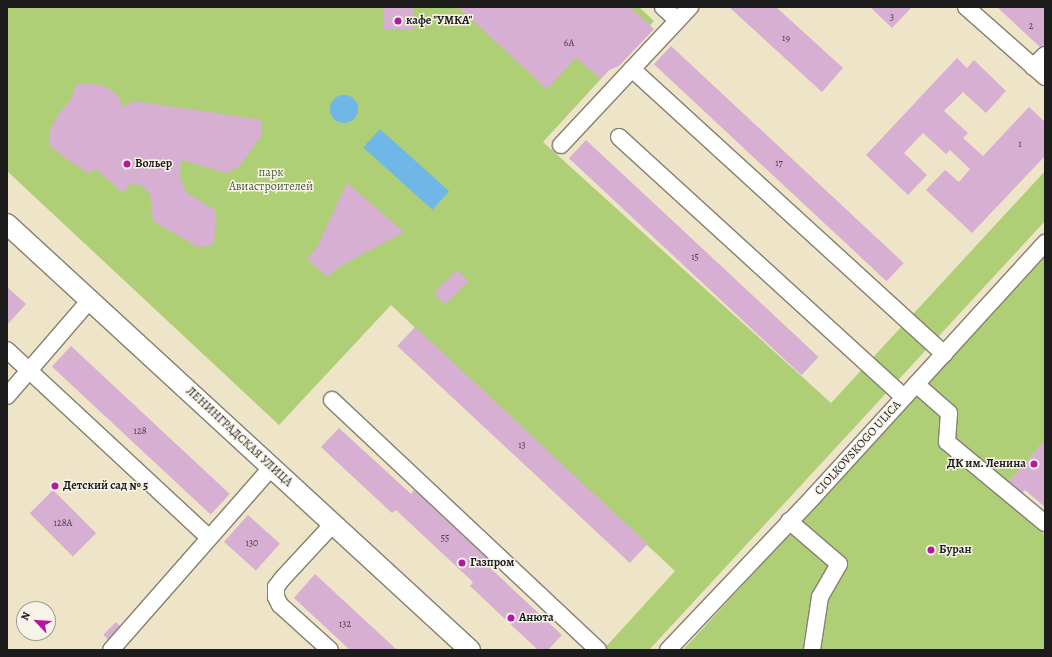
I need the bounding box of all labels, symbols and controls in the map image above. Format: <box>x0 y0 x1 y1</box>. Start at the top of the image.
house number: 3 <box>890 11 894 23</box>
place label: кафе "УМКА" <box>406 14 472 28</box>
marker: кафе "УМКА" <box>393 16 403 26</box>
house number: 2 <box>1029 20 1033 32</box>
house number: 19 <box>782 32 790 44</box>
house number: 6А <box>564 37 574 49</box>
house number: 1 <box>1018 138 1022 150</box>
place label: Вольер <box>135 157 172 171</box>
house number: 17 <box>775 157 783 169</box>
marker: Вольер <box>122 159 132 169</box>
park label: парк Авиастроителей <box>229 166 313 194</box>
house number: 15 <box>691 251 699 263</box>
street label: ЛЕНИНГРАДСКАЯ УЛИЦА <box>183 384 295 490</box>
street label: CIOLKOVSKOGO ULICA <box>812 398 904 498</box>
house number: 128 <box>133 425 147 437</box>
house number: 13 <box>518 439 526 451</box>
place label: ДК им. Ленина <box>947 457 1026 471</box>
marker: ДК им. Ленина <box>1029 459 1039 469</box>
place label: Детский сад № 5 <box>63 479 148 493</box>
marker: Детский сад № 5 <box>50 481 60 491</box>
house number: 128А <box>54 517 72 529</box>
house number: 55 <box>441 532 449 544</box>
house number: 130 <box>246 537 258 549</box>
place label: Буран <box>939 543 971 557</box>
marker: Буран <box>926 545 936 555</box>
place label: Газпром <box>470 556 514 570</box>
marker: Газпром <box>457 558 467 568</box>
north arrow <box>16 601 56 641</box>
text: N <box>17 609 34 623</box>
place label: Анюта <box>519 611 554 625</box>
marker: Анюта <box>506 613 516 623</box>
house number: 132 <box>339 618 351 630</box>

